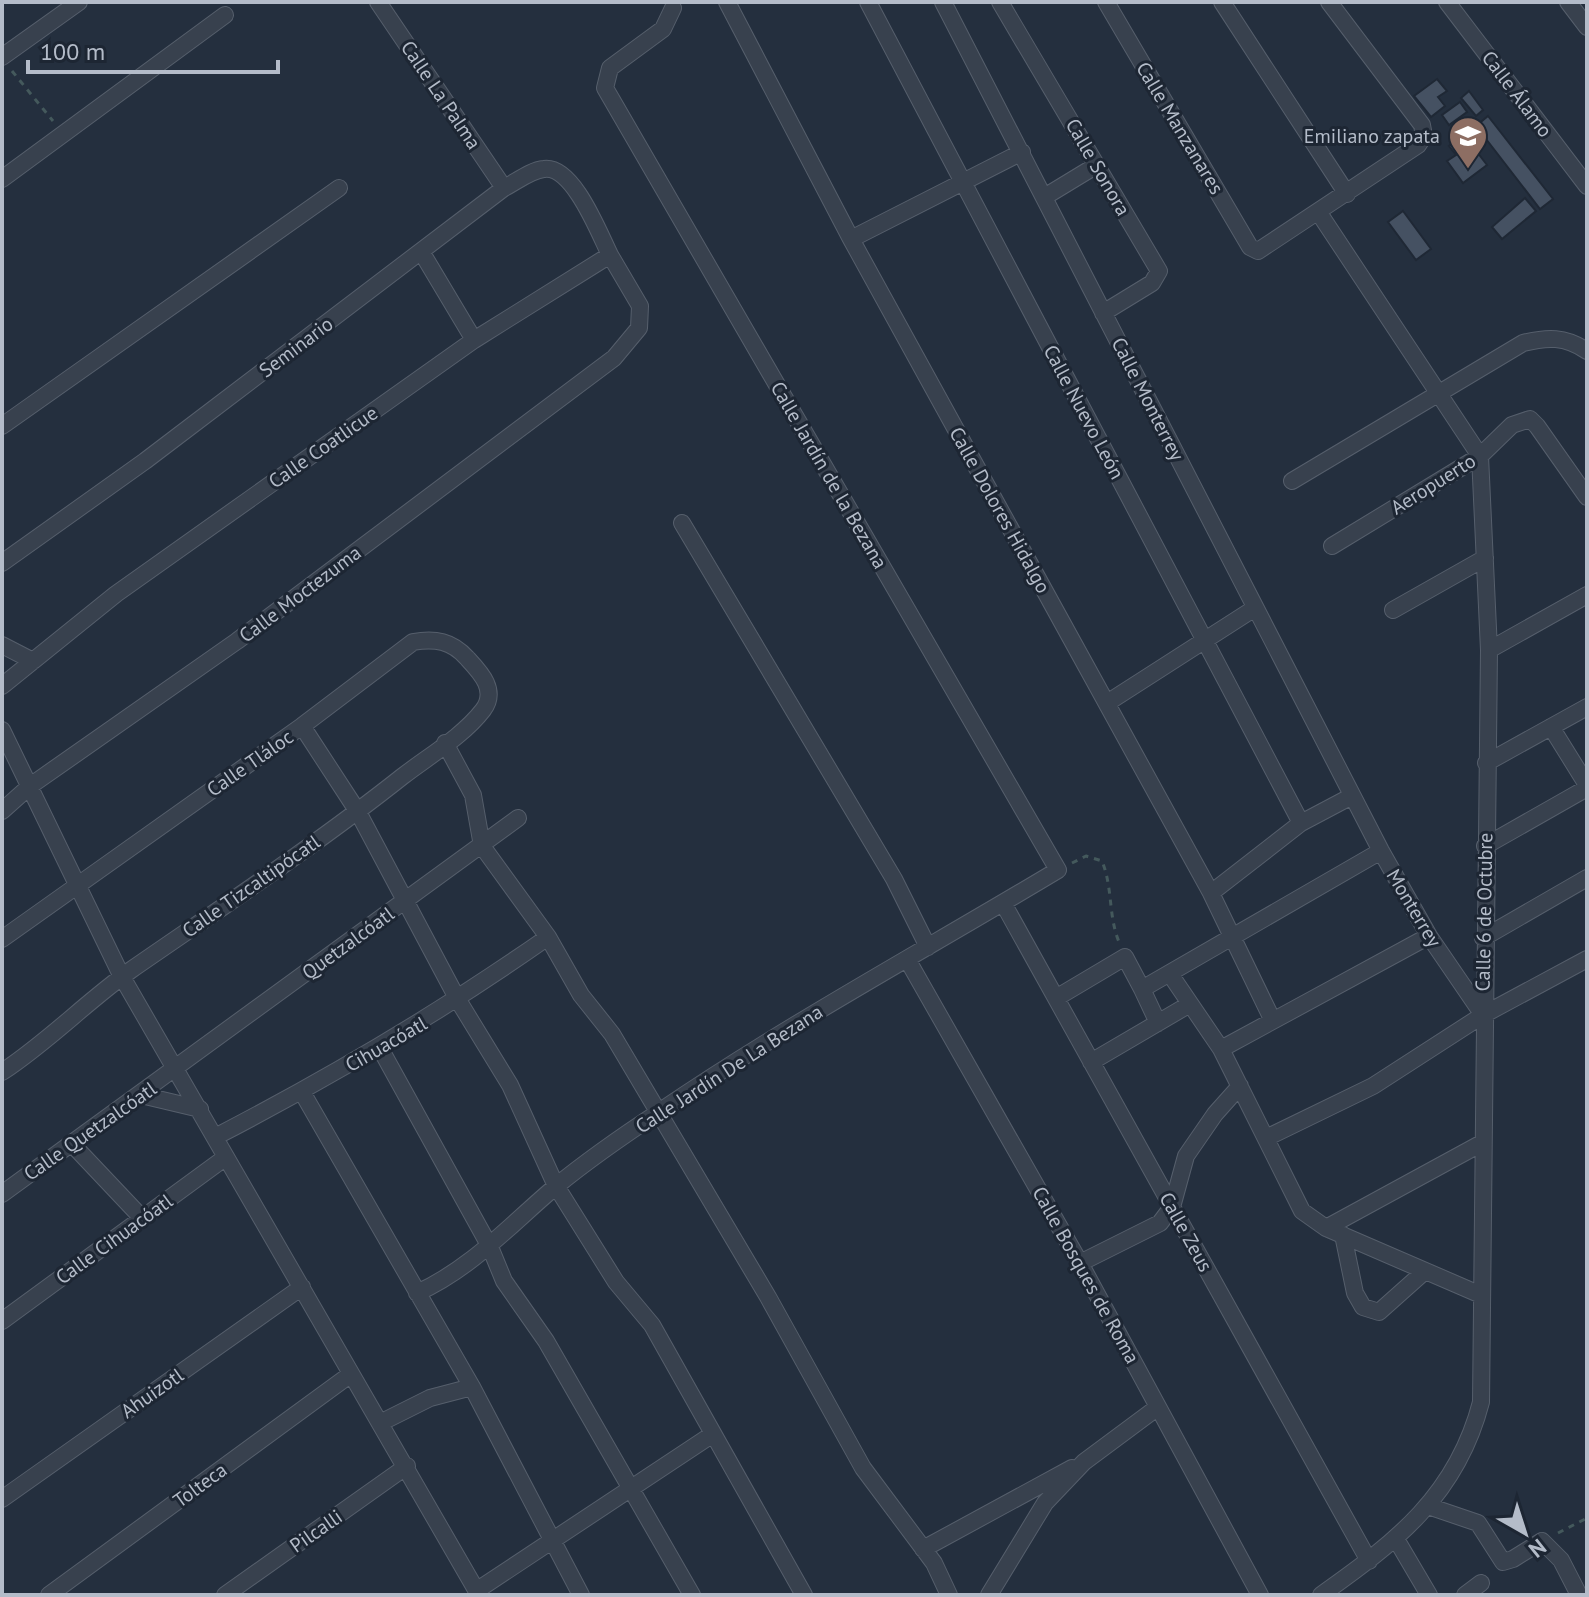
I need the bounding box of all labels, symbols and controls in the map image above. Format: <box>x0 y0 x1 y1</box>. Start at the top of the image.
scale bar <box>28 24 278 74</box>
text: 100 m <box>40 36 105 67</box>
street label: Calle La Palma <box>395 36 487 154</box>
street label: Calle Álamo <box>1476 45 1558 143</box>
street label: Calle Manzanares <box>1130 57 1230 199</box>
street label: Calle Sonora <box>1060 114 1136 220</box>
school or university icon: Emiliano zapata <box>1447 115 1489 170</box>
place label: Emiliano zapata <box>1304 123 1440 149</box>
street label: Seminario <box>254 311 338 383</box>
street label: Calle Monterrey <box>1106 333 1191 466</box>
street label: Calle Nuevo León <box>1038 340 1130 484</box>
street label: Calle Jardín de la Bezana <box>765 377 893 573</box>
street label: Calle Coatlicue <box>263 400 383 494</box>
street label: Calle Dolores Hidalgo <box>944 422 1056 598</box>
street label: Aeropuerto <box>1386 448 1480 520</box>
street label: Calle Moctezuma <box>234 540 366 648</box>
street label: Calle Tláloc <box>202 724 298 802</box>
street label: Calle Tizcaltipócatl <box>177 829 325 943</box>
street label: Calle 6 de Octubre <box>1470 832 1498 992</box>
street label: Monterrey <box>1380 864 1448 952</box>
street label: Quetzalcóatl <box>297 901 399 985</box>
street label: Calle Jardín De La Bezana <box>630 999 828 1139</box>
street label: Cihuacóatl <box>340 1010 432 1078</box>
street label: Calle Quetzalcóatl <box>19 1075 162 1186</box>
street label: Calle Bosques de Roma <box>1027 1182 1145 1368</box>
street label: Calle Cihuacóatl <box>50 1188 178 1290</box>
street label: Calle Zeus <box>1154 1188 1218 1276</box>
street label: Ahuizotl <box>116 1362 189 1424</box>
street label: Tolteca <box>168 1457 232 1513</box>
north arrow <box>1485 1493 1565 1573</box>
street label: Pilcalli <box>285 1504 347 1558</box>
text: N <box>1523 1533 1552 1564</box>

